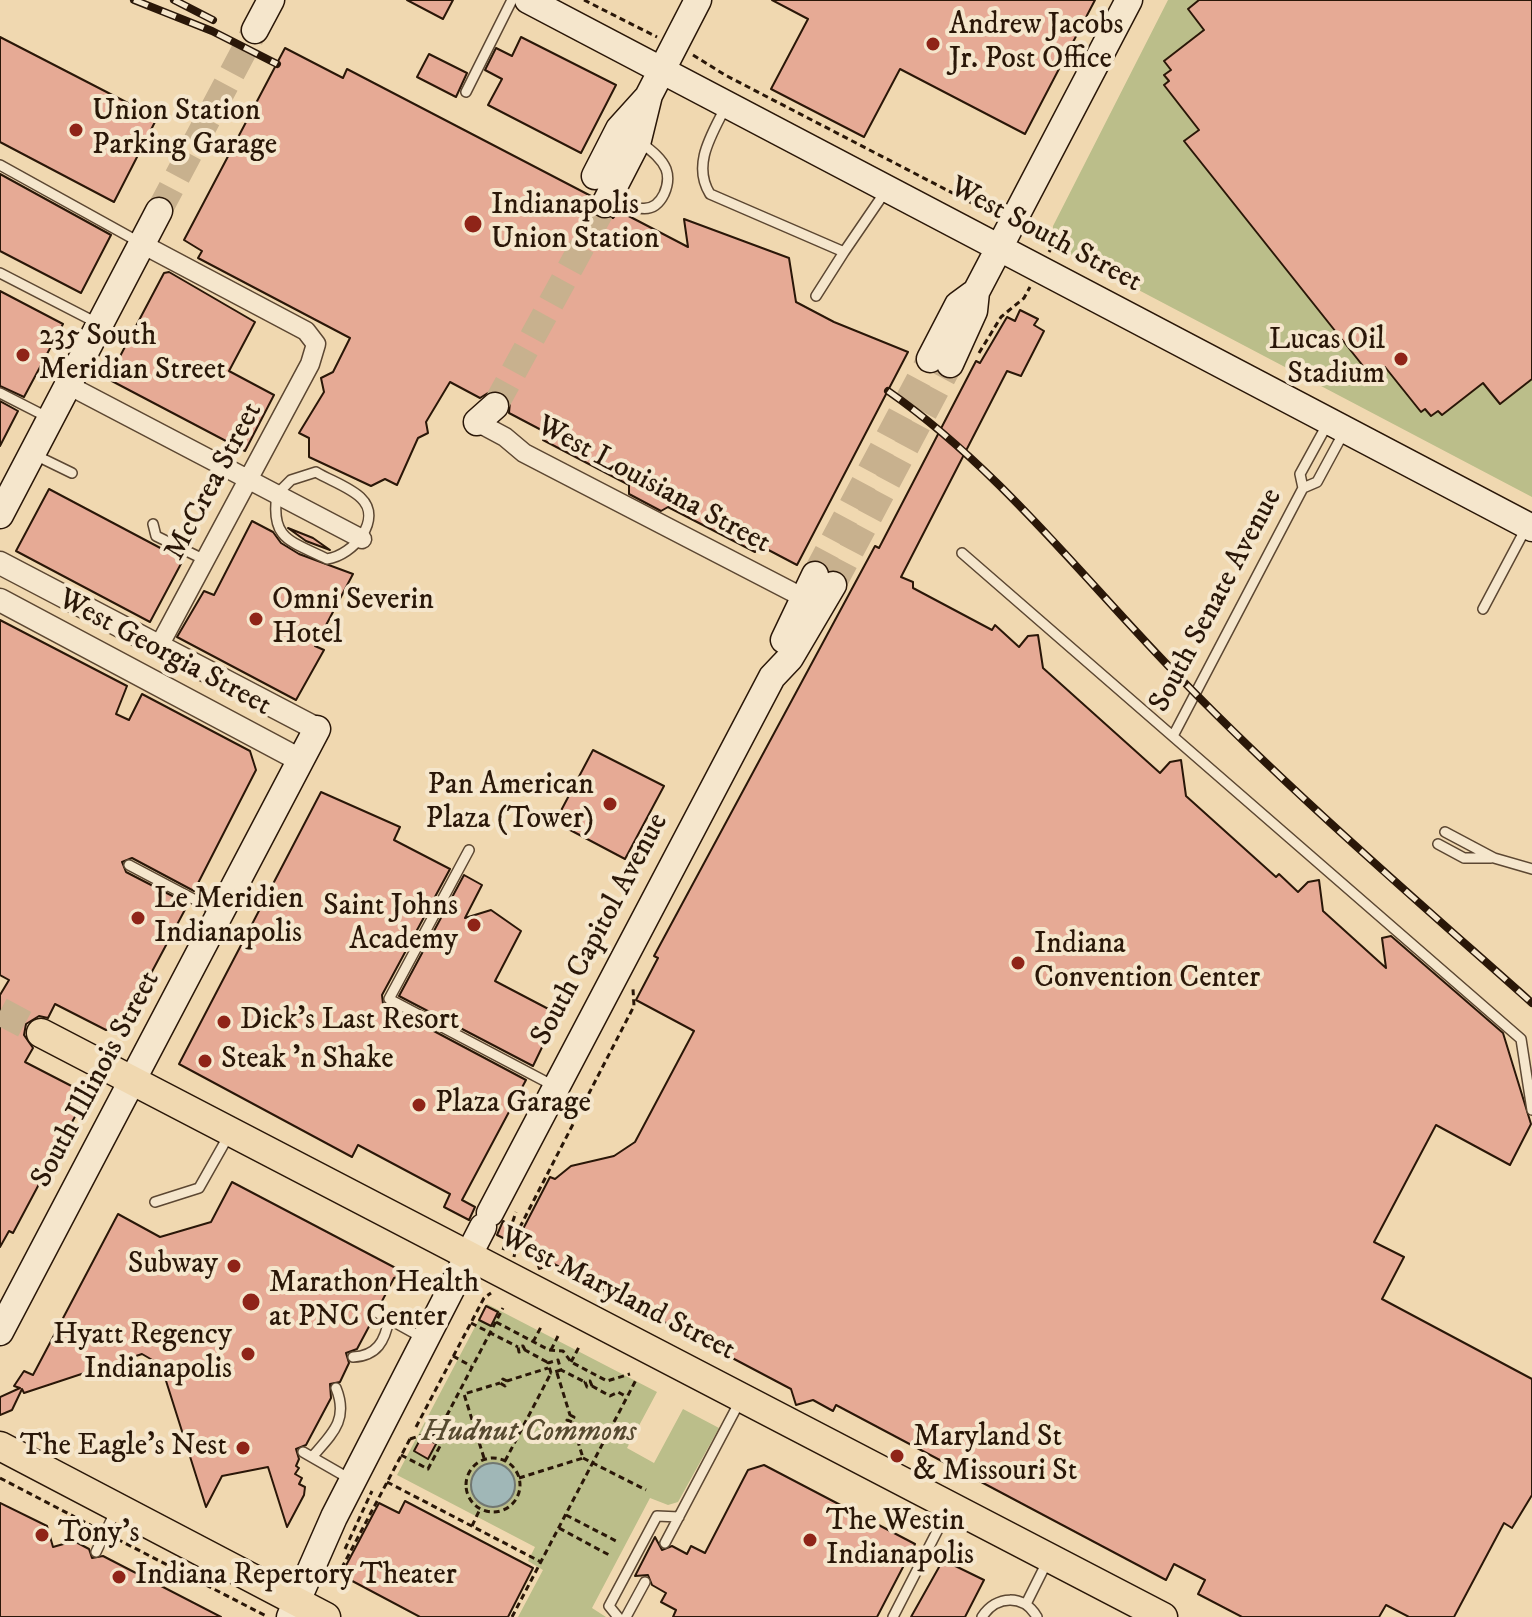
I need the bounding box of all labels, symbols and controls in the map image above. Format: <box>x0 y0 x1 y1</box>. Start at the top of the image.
place label: Andrew Jacobs Jr. Post Office <box>949 9 1123 80</box>
marker: Andrew Jacobs Jr. Post Office <box>924 35 942 53</box>
place label: Union Station Parking Garage <box>92 95 277 166</box>
marker: Union Station Parking Garage <box>67 121 85 139</box>
street label: West South Street <box>943 170 1147 302</box>
place label: Indianapolis Union Station <box>491 189 659 260</box>
marker: Indianapolis Union Station <box>462 213 484 235</box>
place label: 235 South Meridian Street <box>39 320 226 390</box>
place label: Lucas Oil Stadium <box>1269 324 1385 394</box>
marker: 235 South Meridian Street <box>14 346 32 364</box>
marker: Lucas Oil Stadium <box>1392 350 1410 368</box>
street label: McCrea Street <box>158 397 272 567</box>
street label: West Louisiana Street <box>530 409 776 563</box>
street label: South Senate Avenue <box>1143 483 1291 719</box>
street label: West Georgia Street <box>51 583 277 725</box>
place label: Omni Severin Hotel <box>272 584 434 654</box>
marker: Omni Severin Hotel <box>247 610 265 628</box>
place label: Pan American Plaza (Tower) <box>426 769 594 840</box>
marker: Pan American Plaza (Tower) <box>601 795 619 813</box>
street label: South Capitol Avenue <box>525 808 677 1052</box>
place label: Le Meridien Indianapolis <box>154 883 304 954</box>
place label: Saint Johns Academy <box>323 890 458 960</box>
marker: Le Meridien Indianapolis <box>129 909 147 927</box>
marker: Saint Johns Academy <box>465 916 483 934</box>
place label: Indiana Convention Center <box>1034 928 1260 998</box>
marker: Indiana Convention Center <box>1009 954 1027 972</box>
street label: South Illinois Street <box>25 966 169 1194</box>
place label: Dick's Last Resort <box>240 1004 459 1040</box>
marker: Dick's Last Resort <box>215 1013 233 1031</box>
place label: Steak 'n Shake <box>221 1043 394 1079</box>
marker: Steak 'n Shake <box>196 1052 214 1070</box>
place label: Plaza Garage <box>435 1087 591 1123</box>
marker: Plaza Garage <box>410 1096 428 1114</box>
street label: West Maryland Street <box>493 1220 741 1370</box>
place label: Subway <box>128 1248 218 1284</box>
marker: Subway <box>225 1257 243 1275</box>
place label: Marathon Health at PNC Center <box>269 1267 479 1338</box>
marker: Marathon Health at PNC Center <box>240 1291 262 1313</box>
place label: Hyatt Regency Indianapolis <box>53 1319 232 1390</box>
marker: Hyatt Regency Indianapolis <box>239 1345 257 1363</box>
park label: Hudnut Commons <box>422 1416 636 1452</box>
place label: Maryland St & Missouri St <box>913 1421 1077 1492</box>
place label: The Eagle's Nest <box>20 1430 227 1466</box>
marker: The Eagle's Nest <box>234 1439 252 1457</box>
marker: Maryland St & Missouri St <box>888 1447 906 1465</box>
place label: The Westin Indianapolis <box>826 1505 974 1576</box>
place label: Tony's <box>58 1517 139 1553</box>
marker: Tony's <box>33 1526 51 1544</box>
marker: The Westin Indianapolis <box>801 1531 819 1549</box>
place label: Indiana Repertory Theater <box>135 1559 457 1595</box>
marker: Indiana Repertory Theater <box>110 1568 128 1586</box>

